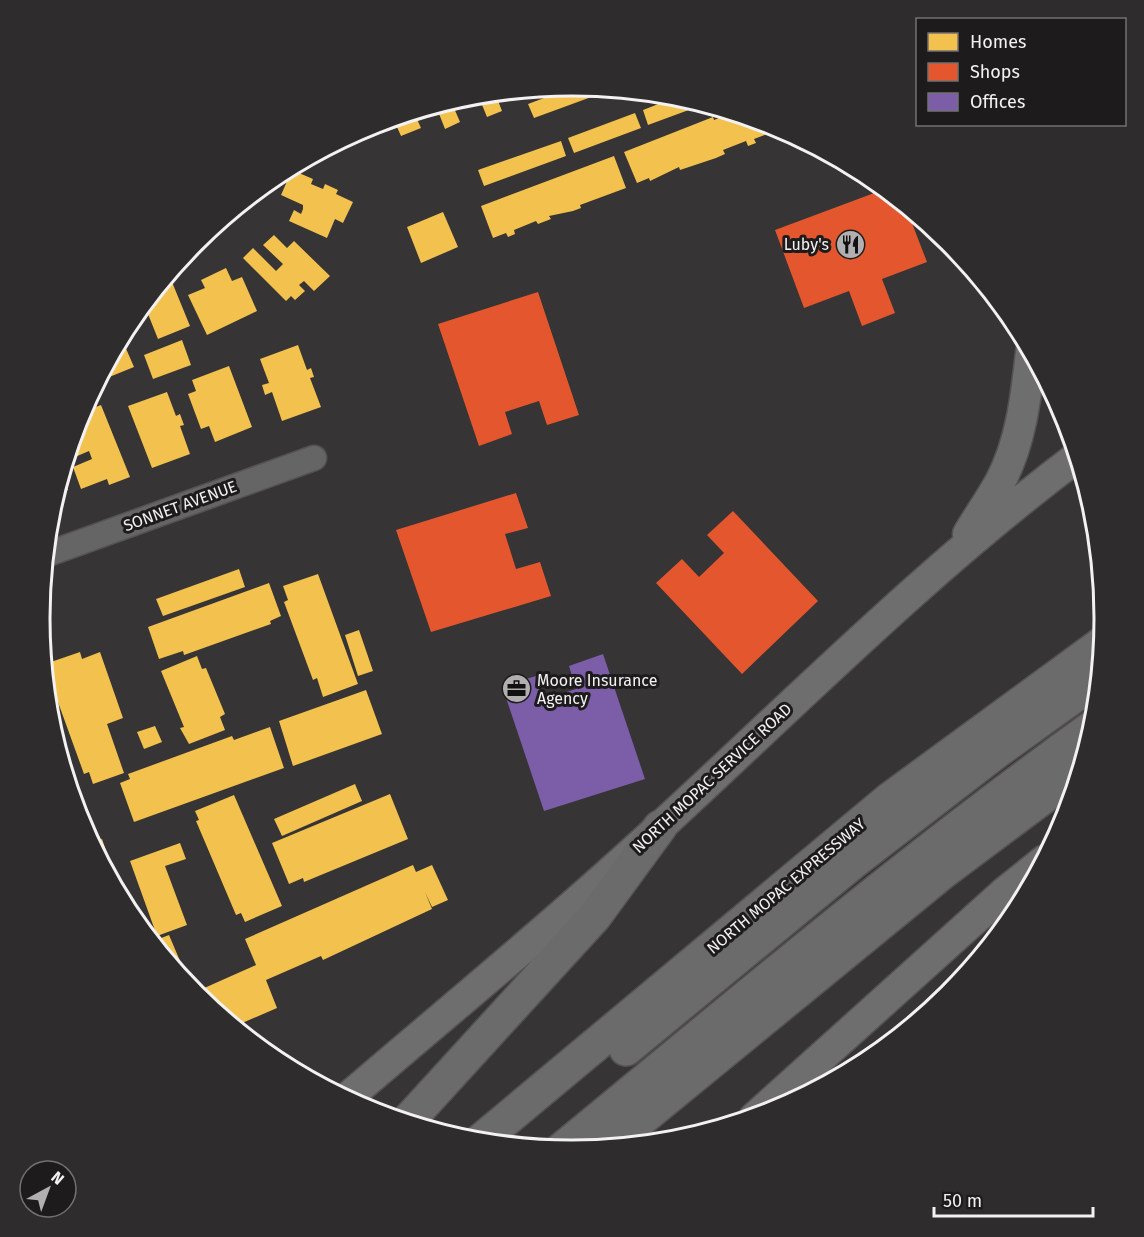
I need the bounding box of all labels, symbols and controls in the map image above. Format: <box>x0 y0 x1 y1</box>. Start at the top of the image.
legend <box>916 18 1126 126</box>
text: Homes <box>970 31 1026 53</box>
text: Shops <box>970 61 1020 83</box>
text: Offices <box>970 91 1025 113</box>
restaurant icon: Luby's <box>834 228 866 260</box>
place label: Luby's <box>784 235 829 254</box>
street label: SONNET AVENUE <box>121 477 239 535</box>
place label: Moore Insurance Agency <box>537 671 657 708</box>
office icon: Moore Insurance Agency <box>500 673 532 705</box>
street label: NORTH MOPAC SERVICE ROAD <box>628 699 796 857</box>
street label: NORTH MOPAC EXPRESSWAY <box>703 814 869 958</box>
north arrow <box>18 1159 78 1219</box>
text: N <box>47 1167 68 1189</box>
scale bar <box>934 1180 1093 1218</box>
text: 50 m <box>943 1190 982 1212</box>

